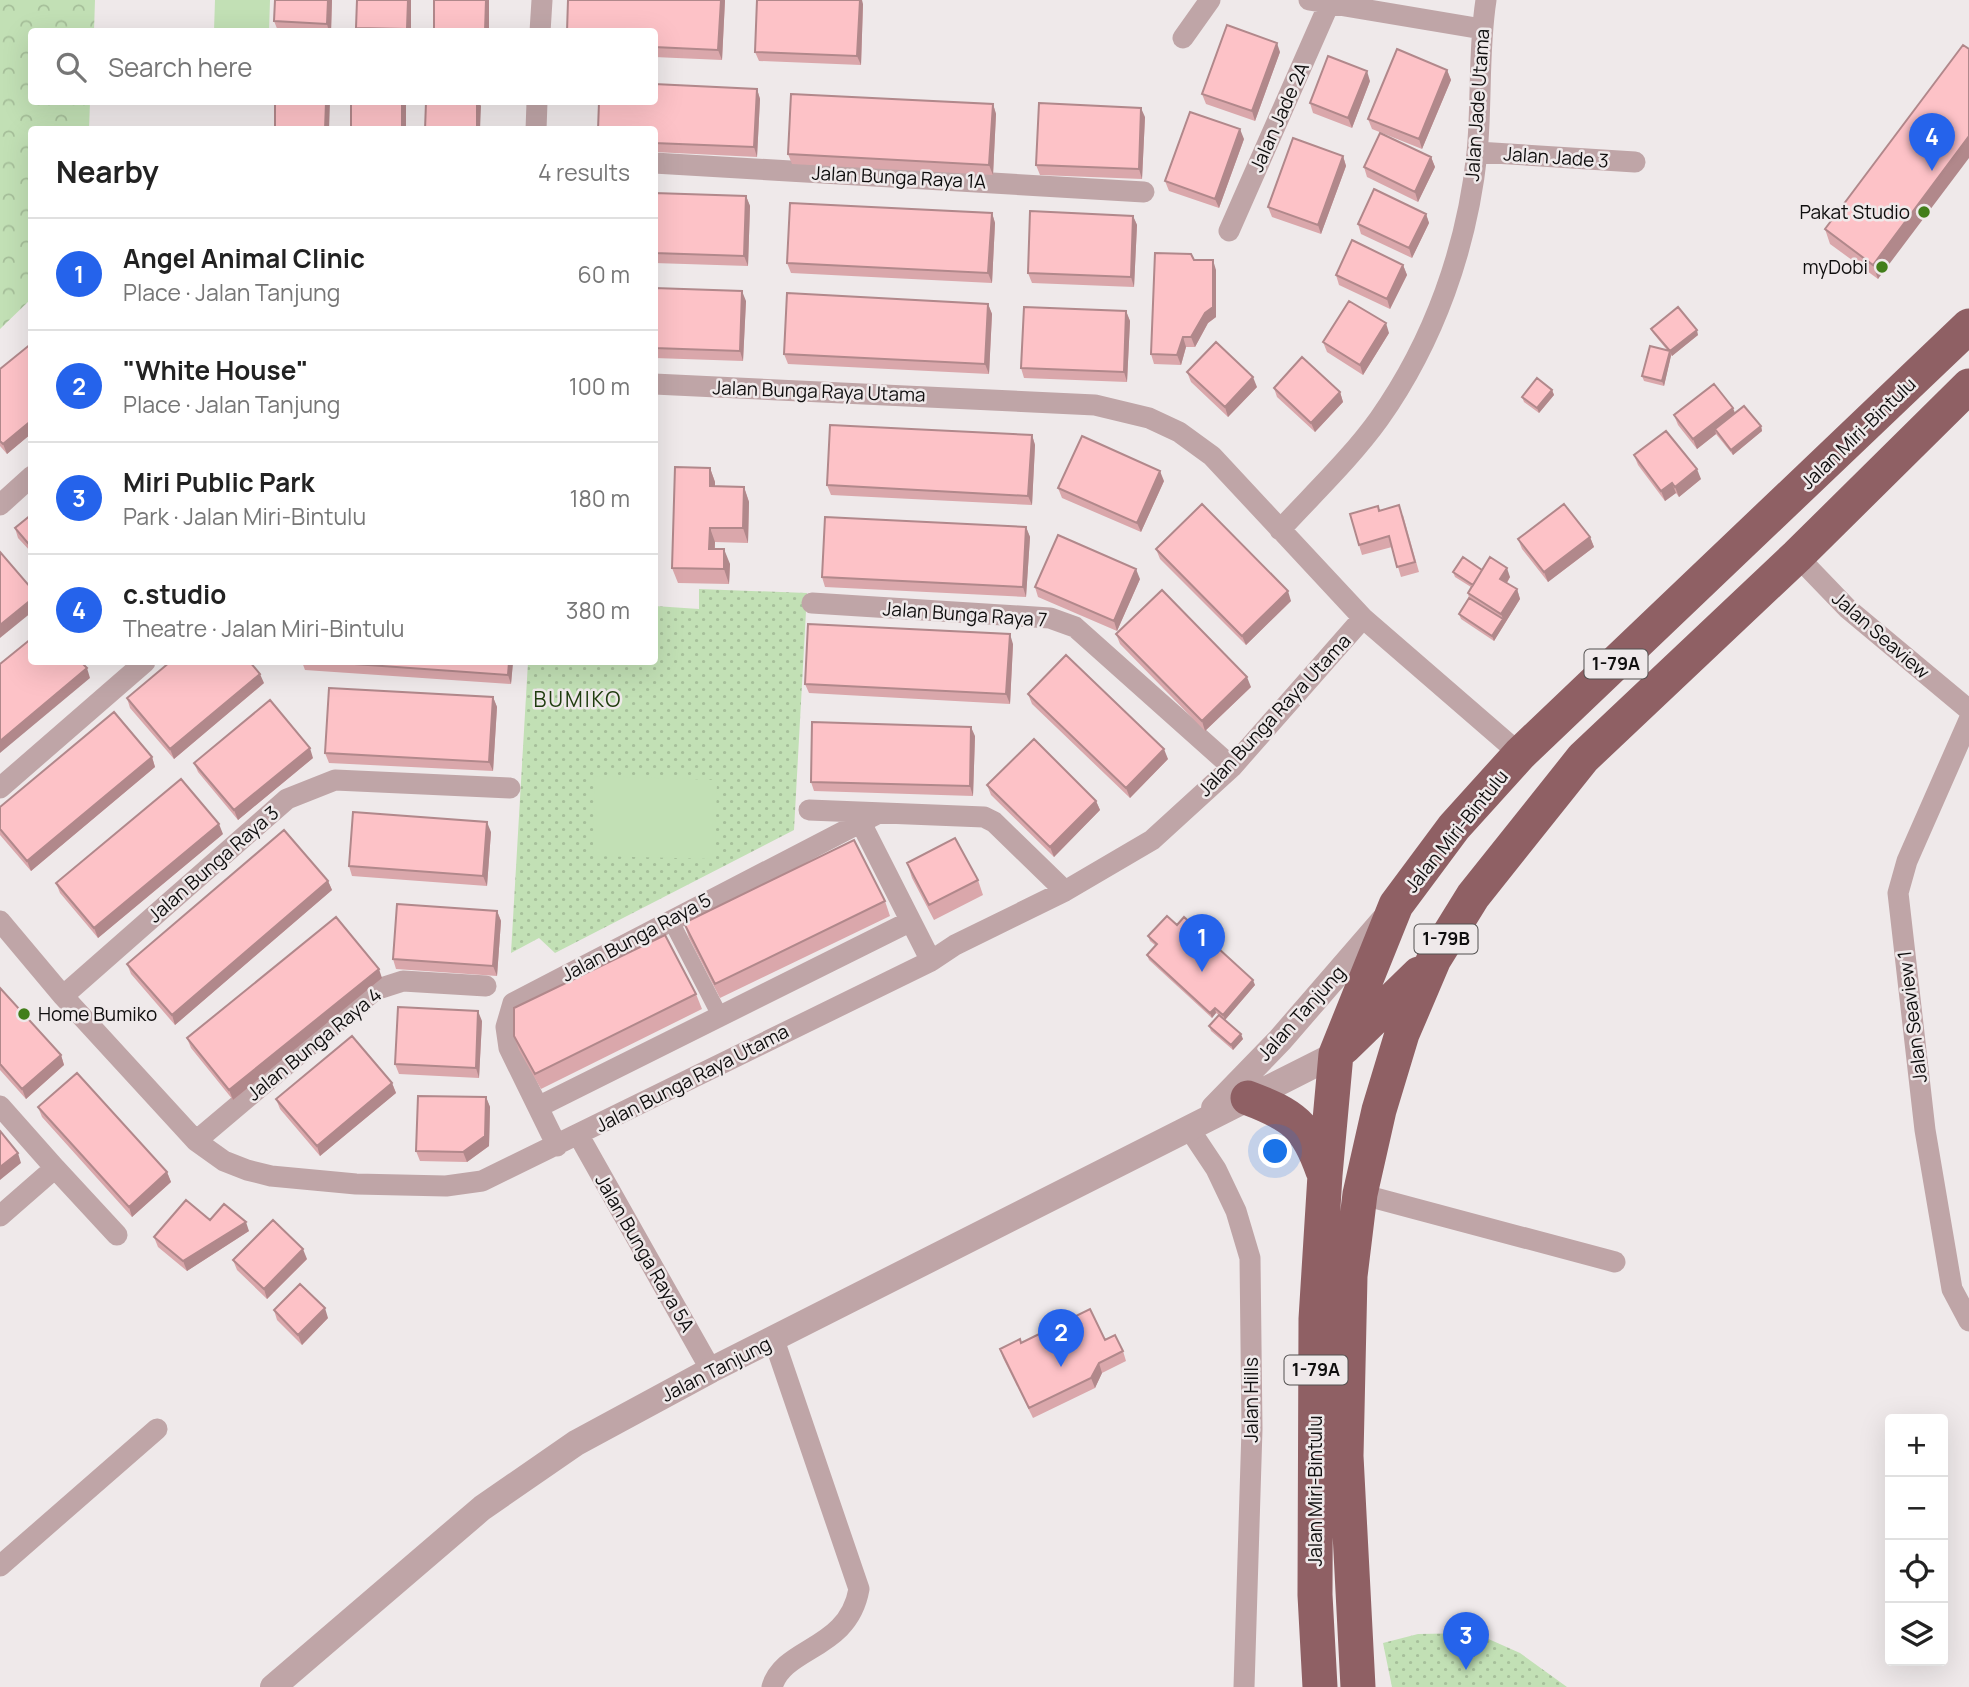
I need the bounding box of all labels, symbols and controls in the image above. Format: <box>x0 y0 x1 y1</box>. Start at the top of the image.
search box <box>28 28 658 105</box>
street label: Jalan Jade Utama <box>1459 28 1495 182</box>
icon: search <box>52 48 90 86</box>
text: Search here <box>108 49 253 85</box>
street label: Jalan Jade 2A <box>1243 58 1315 176</box>
pin: 4 <box>1909 113 1955 171</box>
street label: Jalan Jade 3 <box>1502 140 1610 174</box>
text: Nearby <box>56 151 159 192</box>
text: 4 results <box>538 156 630 188</box>
street label: Jalan Bunga Raya 1A <box>811 159 987 195</box>
place label: Pakat Studio <box>1799 199 1910 225</box>
marker: Pakat Studio <box>1916 204 1932 220</box>
text: Angel Animal Clinic <box>123 240 365 276</box>
place label: myDobi <box>1803 254 1868 280</box>
text: 1 <box>74 258 84 290</box>
text: 60 m <box>578 258 630 290</box>
marker: myDobi <box>1874 259 1890 275</box>
text: Place · Jalan Tanjung <box>123 276 340 308</box>
text: "White House" <box>123 352 308 388</box>
text: 2 <box>72 370 86 402</box>
text: 100 m <box>569 370 630 402</box>
street label: Jalan Miri-Bintulu <box>1795 371 1921 495</box>
street label: Jalan Bunga Raya Utama <box>712 374 926 408</box>
text: Place · Jalan Tanjung <box>123 388 340 420</box>
text: Miri Public Park <box>123 464 315 500</box>
text: 3 <box>72 482 86 514</box>
text: 180 m <box>570 482 630 514</box>
text: Park · Jalan Miri-Bintulu <box>123 500 366 532</box>
text: c.studio <box>123 576 226 612</box>
street label: Jalan Seaview <box>1827 585 1936 685</box>
text: 4 <box>72 594 86 626</box>
text: 380 m <box>566 594 630 626</box>
street label: Jalan Bunga Raya 7 <box>882 595 1048 633</box>
text: Theatre · Jalan Miri-Bintulu <box>123 612 404 644</box>
street label: Jalan Bunga Raya Utama <box>1192 628 1356 802</box>
road number: 1-79A <box>1584 650 1648 678</box>
district label: BUMIKO <box>533 685 623 713</box>
street label: Jalan Miri-Bintulu <box>1398 764 1514 898</box>
street label: Jalan Bunga Raya 3 <box>142 800 284 928</box>
street label: Jalan Bunga Raya 5 <box>557 886 715 987</box>
pin: 1 <box>1179 914 1225 972</box>
road number: 1-79B <box>1414 924 1478 954</box>
street label: Jalan Seaview 1 <box>1891 949 1933 1085</box>
street label: Jalan Tanjung <box>1251 960 1351 1066</box>
street label: Jalan Bunga Raya 4 <box>241 982 387 1106</box>
place label: Home Bumiko <box>38 1001 157 1027</box>
marker: Home Bumiko <box>16 1006 32 1022</box>
street label: Jalan Bunga Raya Utama <box>591 1018 793 1138</box>
your location <box>1258 1134 1292 1168</box>
street label: Jalan Bunga Raya 5A <box>589 1169 701 1337</box>
pin: 2 <box>1038 1309 1084 1367</box>
street label: Jalan Tanjung <box>657 1330 775 1408</box>
road number: 1-79A <box>1284 1356 1348 1385</box>
street label: Jalan Hills <box>1238 1357 1264 1443</box>
map controls <box>1885 1414 1948 1666</box>
button: + <box>1885 1414 1948 1477</box>
street label: Jalan Miri-Bintulu <box>1302 1415 1328 1567</box>
button: − <box>1885 1477 1948 1540</box>
button: locate <box>1885 1540 1948 1603</box>
button: layers <box>1885 1603 1948 1666</box>
pin: 3 <box>1443 1612 1489 1670</box>

